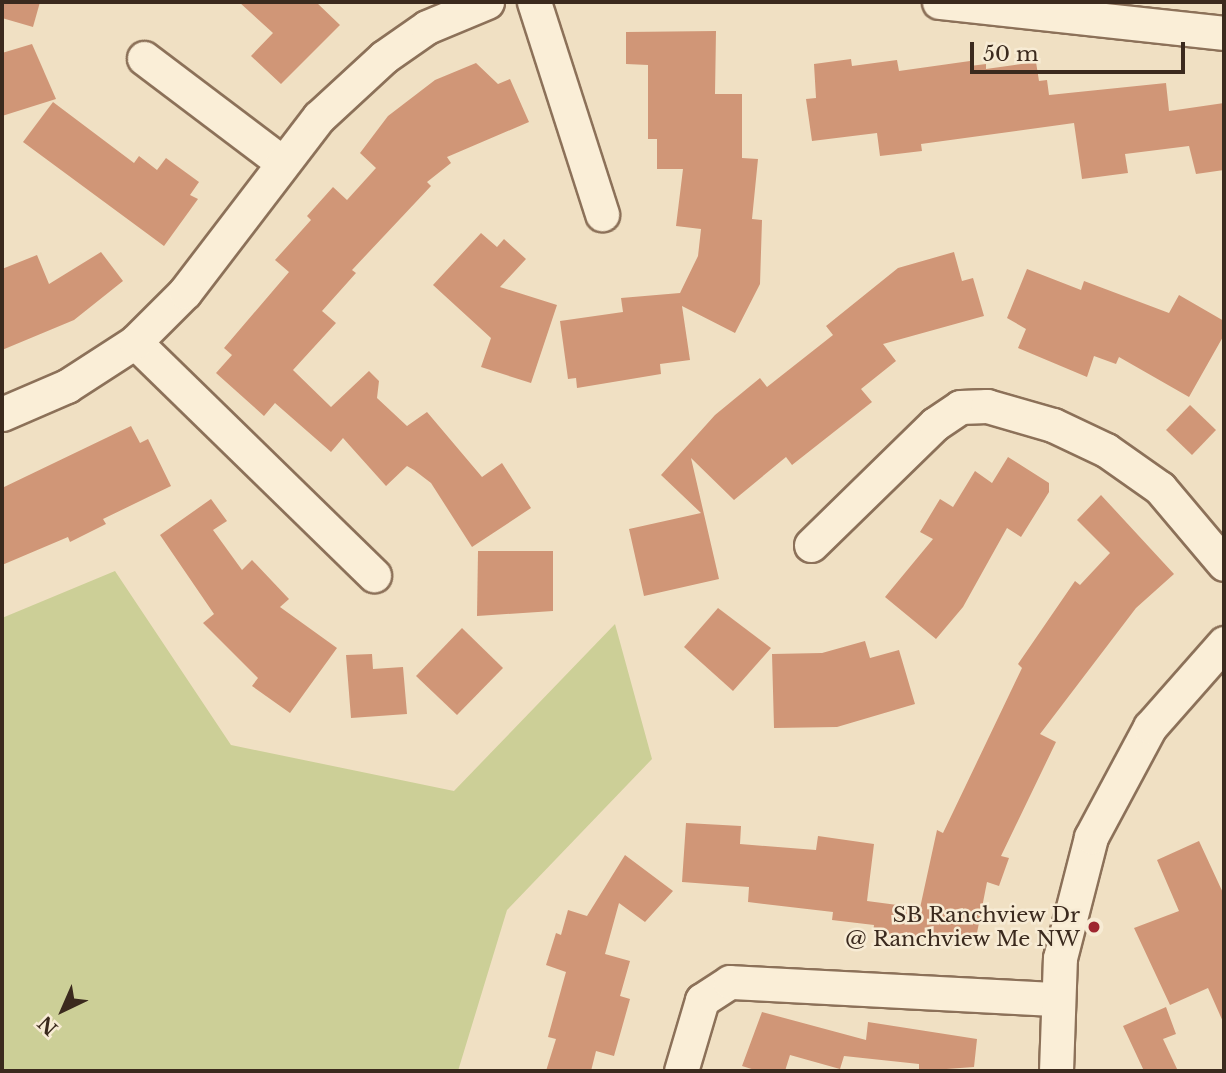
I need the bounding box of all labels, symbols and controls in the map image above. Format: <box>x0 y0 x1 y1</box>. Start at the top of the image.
scale bar <box>974 28 1189 72</box>
text: 50 m <box>983 41 1038 67</box>
place label: SB Ranchview Dr @ Ranchview Me NW <box>845 902 1080 952</box>
marker: SB Ranchview Dr @ Ranchview Me NW <box>1086 919 1102 935</box>
north arrow <box>28 975 98 1045</box>
text: N <box>34 1011 62 1040</box>

